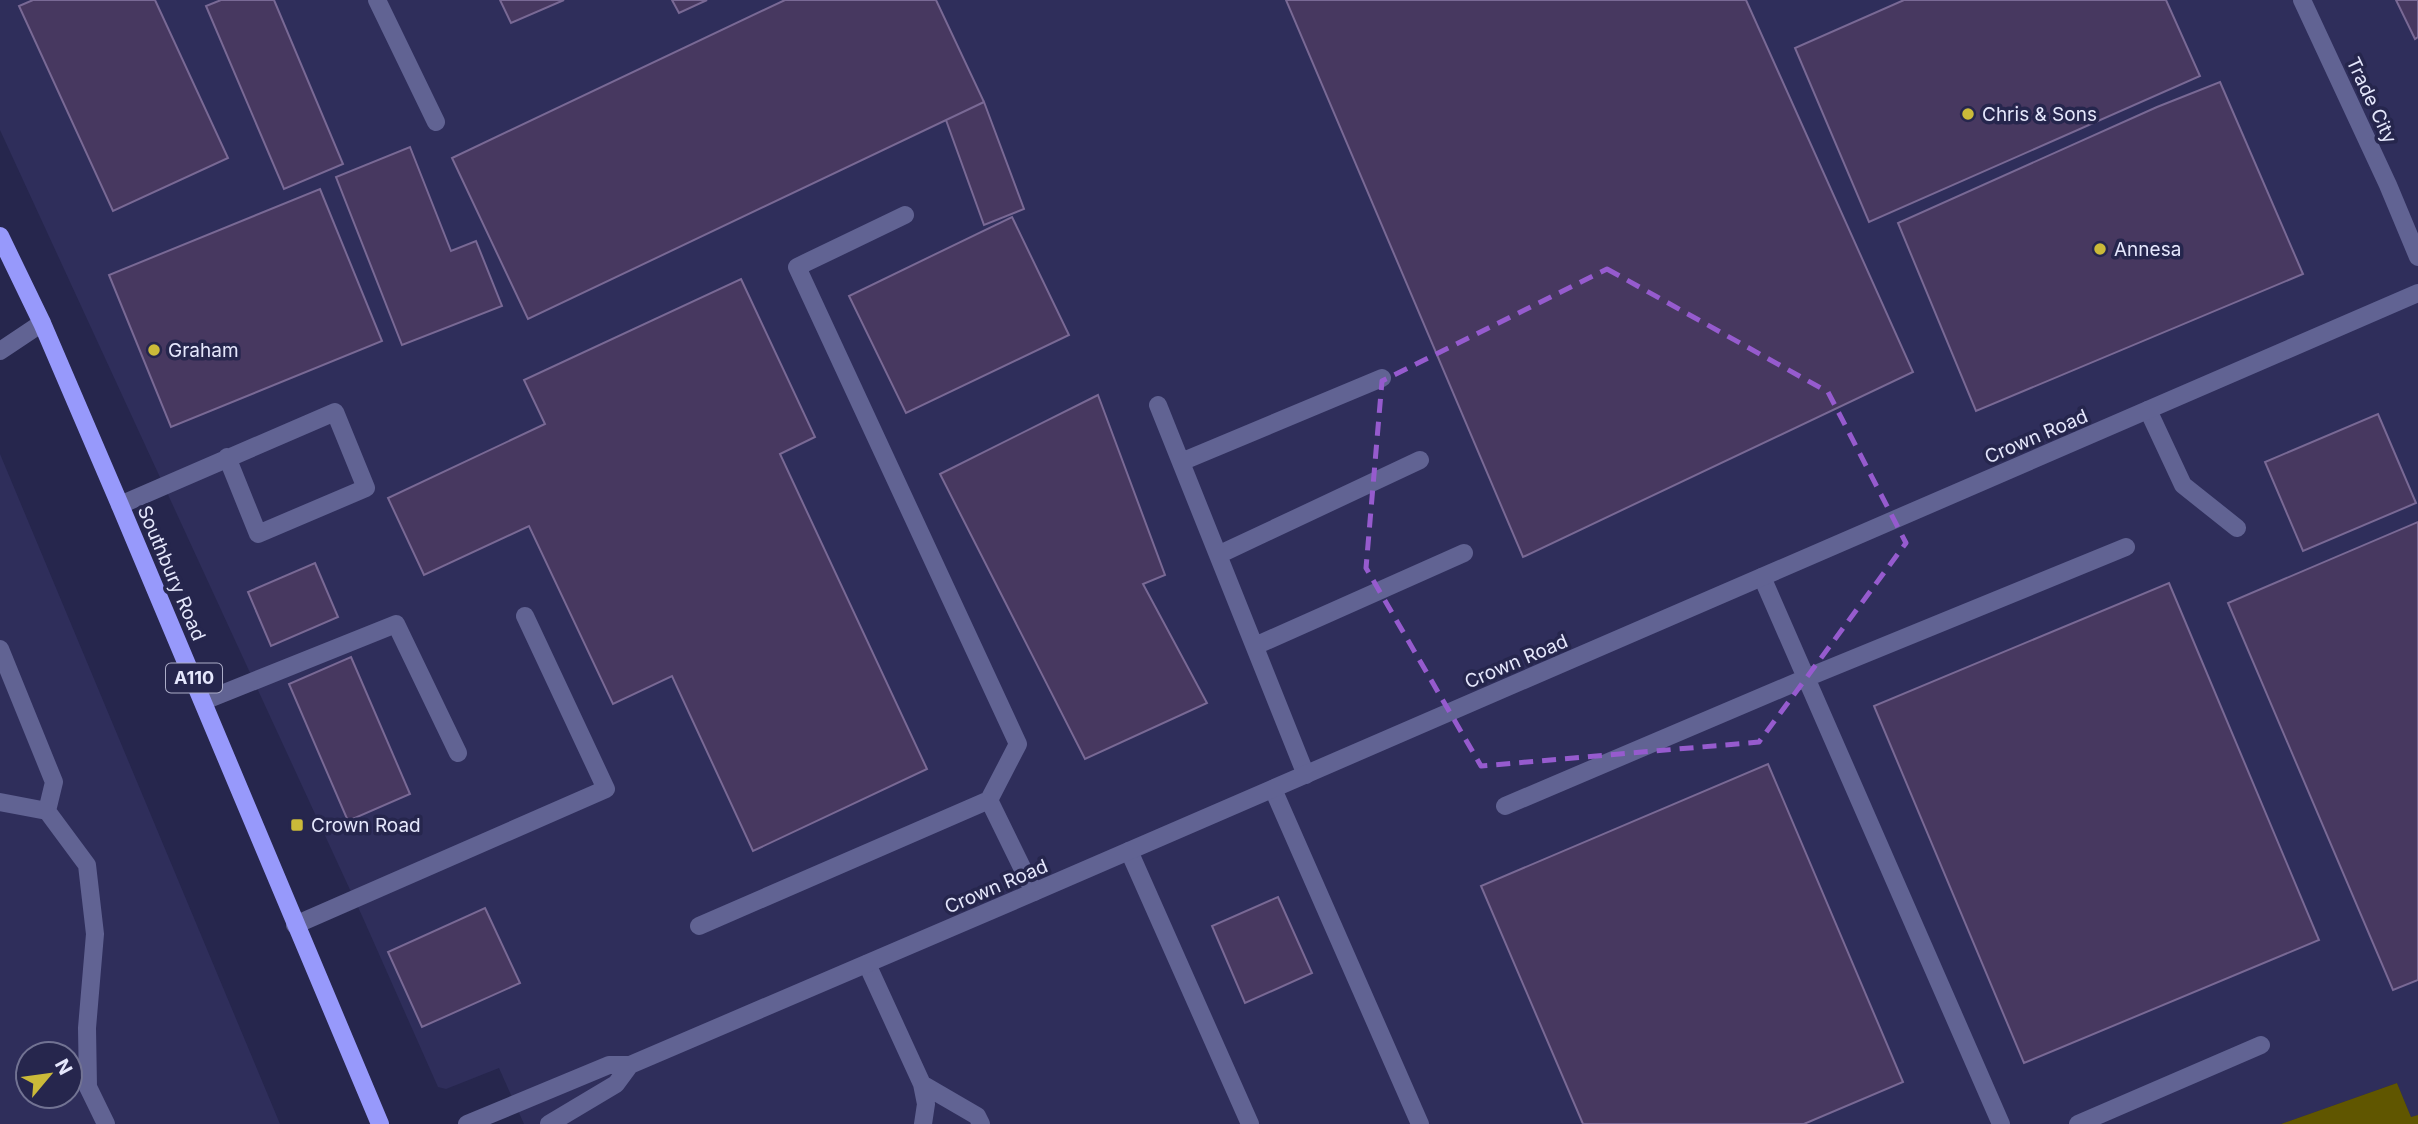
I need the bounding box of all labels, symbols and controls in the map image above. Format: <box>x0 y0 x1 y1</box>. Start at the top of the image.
street label: Trade City <box>2342 53 2402 147</box>
place label: Chris & Sons <box>1982 103 2097 126</box>
marker: Chris & Sons <box>1960 106 1976 122</box>
place label: Annesa <box>2114 238 2181 261</box>
marker: Annesa <box>2092 241 2108 257</box>
place label: Graham <box>168 339 239 362</box>
marker: Graham <box>146 342 162 358</box>
street label: Crown Road <box>1981 404 2091 468</box>
street label: Southbury Road <box>133 502 210 644</box>
street label: Crown Road <box>1461 629 1571 693</box>
road number: A110 <box>166 664 222 692</box>
place label: Crown Road <box>311 814 421 837</box>
marker: Crown Road <box>289 817 305 833</box>
street label: Crown Road <box>941 854 1051 918</box>
north arrow <box>14 1040 84 1110</box>
text: N <box>50 1055 77 1079</box>

